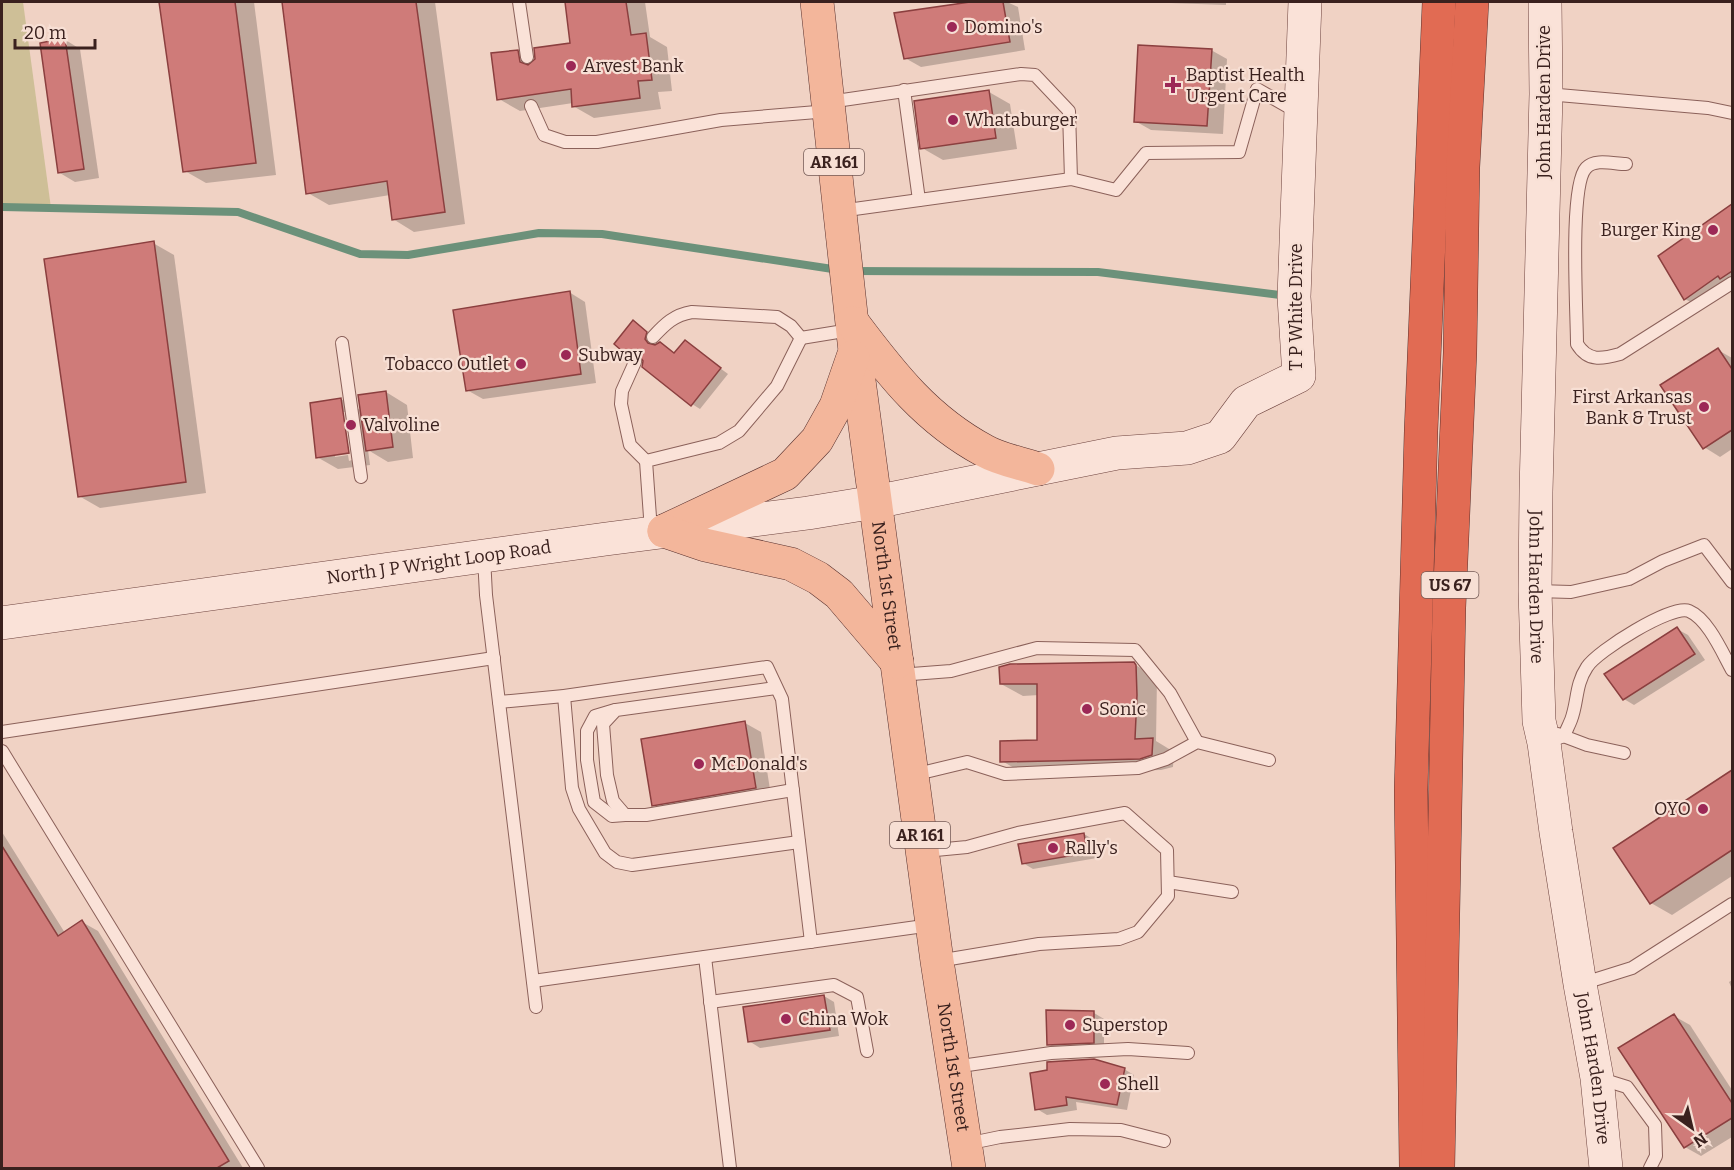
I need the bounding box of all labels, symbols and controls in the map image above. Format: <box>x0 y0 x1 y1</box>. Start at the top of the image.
scale bar <box>15 12 94 50</box>
place label: Domino's <box>964 16 1043 38</box>
marker: Domino's <box>945 20 959 34</box>
text: 20 m <box>24 22 66 44</box>
street label: John Harden Drive <box>1533 25 1555 180</box>
place label: Arvest Bank <box>583 55 685 77</box>
marker: Arvest Bank <box>564 59 578 73</box>
place label: Baptist Health Urgent Care <box>1186 64 1305 107</box>
marker: Baptist Health Urgent Care <box>1164 76 1182 94</box>
place label: Whataburger <box>965 109 1077 131</box>
marker: Whataburger <box>946 113 960 127</box>
road number: AR 161 <box>804 149 864 175</box>
place label: Burger King <box>1600 219 1701 241</box>
marker: Burger King <box>1706 223 1720 237</box>
street label: T P White Drive <box>1285 243 1307 371</box>
place label: Subway <box>578 344 643 366</box>
marker: Subway <box>559 348 573 362</box>
place label: Tobacco Outlet <box>385 353 509 375</box>
marker: Tobacco Outlet <box>514 357 528 371</box>
place label: First Arkansas Bank & Trust <box>1572 386 1692 429</box>
marker: First Arkansas Bank & Trust <box>1697 400 1711 414</box>
place label: Valvoline <box>363 414 440 436</box>
marker: Valvoline <box>344 418 358 432</box>
street label: John Harden Drive <box>1524 509 1548 664</box>
street label: North 1st Street <box>867 520 906 652</box>
street label: North J P Wright Loop Road <box>325 536 553 589</box>
road number: US 67 <box>1422 572 1478 598</box>
place label: Sonic <box>1099 698 1146 720</box>
marker: Sonic <box>1080 702 1094 716</box>
place label: McDonald's <box>711 753 808 775</box>
marker: McDonald's <box>692 757 706 771</box>
place label: OYO <box>1654 798 1691 820</box>
marker: OYO <box>1696 802 1710 816</box>
road number: AR 161 <box>890 822 950 848</box>
place label: Rally's <box>1065 837 1118 859</box>
marker: Rally's <box>1046 841 1060 855</box>
street label: John Harden Drive <box>1571 990 1615 1146</box>
street label: North 1st Street <box>933 1001 974 1134</box>
place label: China Wok <box>798 1008 889 1030</box>
marker: China Wok <box>779 1012 793 1026</box>
place label: Superstop <box>1082 1014 1168 1036</box>
marker: Superstop <box>1063 1018 1077 1032</box>
place label: Shell <box>1117 1073 1159 1095</box>
marker: Shell <box>1098 1077 1112 1091</box>
north arrow <box>1662 1098 1722 1158</box>
text: N <box>1690 1129 1711 1151</box>

